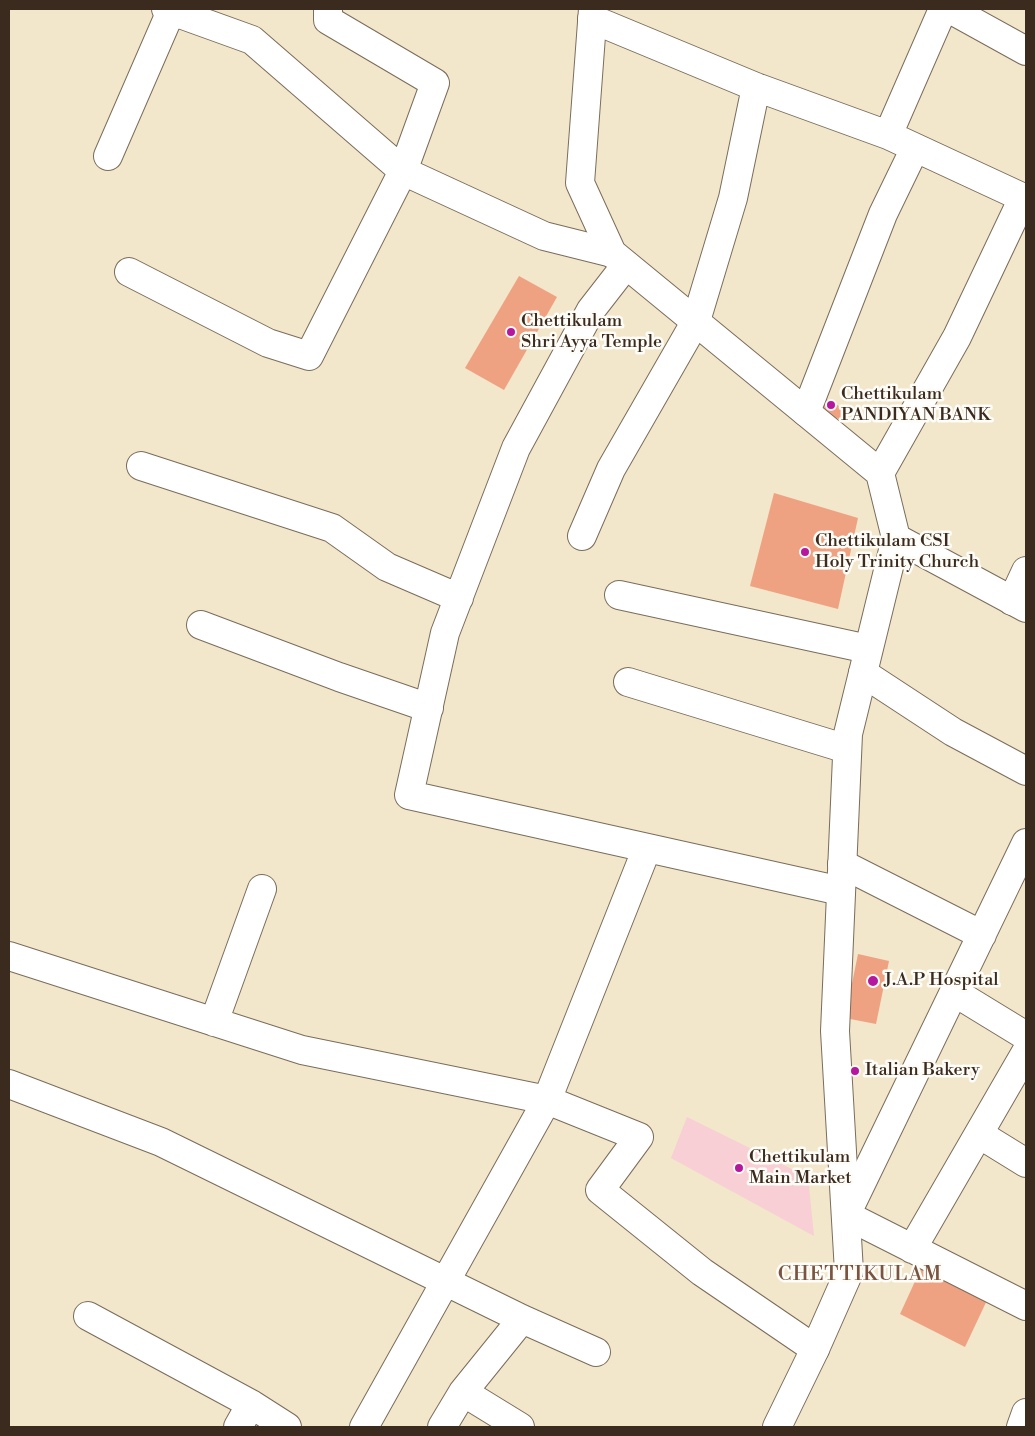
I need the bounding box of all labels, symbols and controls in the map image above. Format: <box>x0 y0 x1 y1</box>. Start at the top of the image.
place label: Chettikulam Shri Ayya Temple <box>521 311 662 354</box>
marker: Chettikulam Shri Ayya Temple <box>505 326 517 338</box>
place label: Chettikulam PANDIYAN BANK <box>841 384 990 426</box>
marker: Chettikulam PANDIYAN BANK <box>825 399 837 411</box>
place label: Chettikulam CSI Holy Trinity Church <box>815 531 979 574</box>
marker: Chettikulam CSI Holy Trinity Church <box>799 546 811 558</box>
place label: J.A.P Hospital <box>884 970 999 992</box>
marker: J.A.P Hospital <box>866 974 880 988</box>
place label: Italian Bakery <box>865 1060 980 1082</box>
marker: Italian Bakery <box>849 1065 861 1077</box>
place label: Chettikulam Main Market <box>749 1147 852 1190</box>
marker: Chettikulam Main Market <box>733 1162 745 1174</box>
district label: CHETTIKULAM <box>776 1263 944 1287</box>

